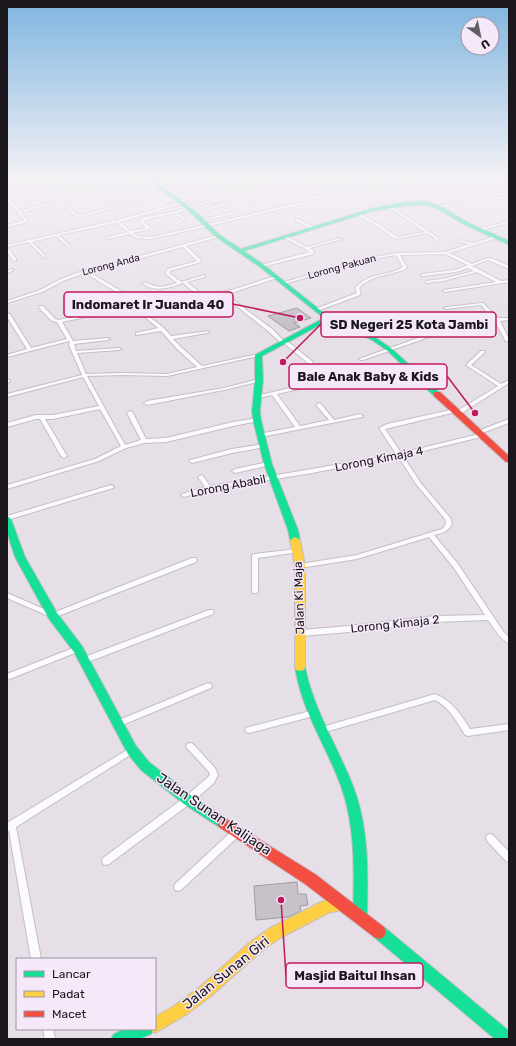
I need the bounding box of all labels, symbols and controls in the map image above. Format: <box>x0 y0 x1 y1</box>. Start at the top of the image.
north arrow <box>460 16 500 56</box>
text: U <box>478 36 492 52</box>
street label: Lorong Anda <box>81 252 141 278</box>
street label: Lorong Pakuan <box>307 252 377 282</box>
callout: Indomaret Ir Juanda 40 <box>64 292 233 317</box>
text: Indomaret Ir Juanda 40 <box>72 297 225 312</box>
callout: SD Negeri 25 Kota Jambi <box>321 312 496 337</box>
text: SD Negeri 25 Kota Jambi <box>330 317 488 332</box>
callout: Bale Anak Baby & Kids <box>289 364 447 389</box>
text: Bale Anak Baby & Kids <box>297 369 439 384</box>
street label: Lorong Kimaja 4 <box>334 443 425 474</box>
street label: Lorong Ababil <box>189 472 267 500</box>
street label: Jalan Ki Maja <box>291 561 307 635</box>
street label: Lorong Kimaja 2 <box>350 612 440 636</box>
street label: Jalan Sunan Kalijaga <box>153 769 275 859</box>
street label: Jalan Sunan Giri <box>179 933 273 1013</box>
legend <box>16 958 156 1030</box>
callout: Masjid Baitul Ihsan <box>286 963 423 988</box>
text: Lancar <box>52 967 91 981</box>
text: Masjid Baitul Ihsan <box>294 968 416 983</box>
text: Padat <box>52 987 85 1001</box>
text: Macet <box>52 1007 86 1021</box>

